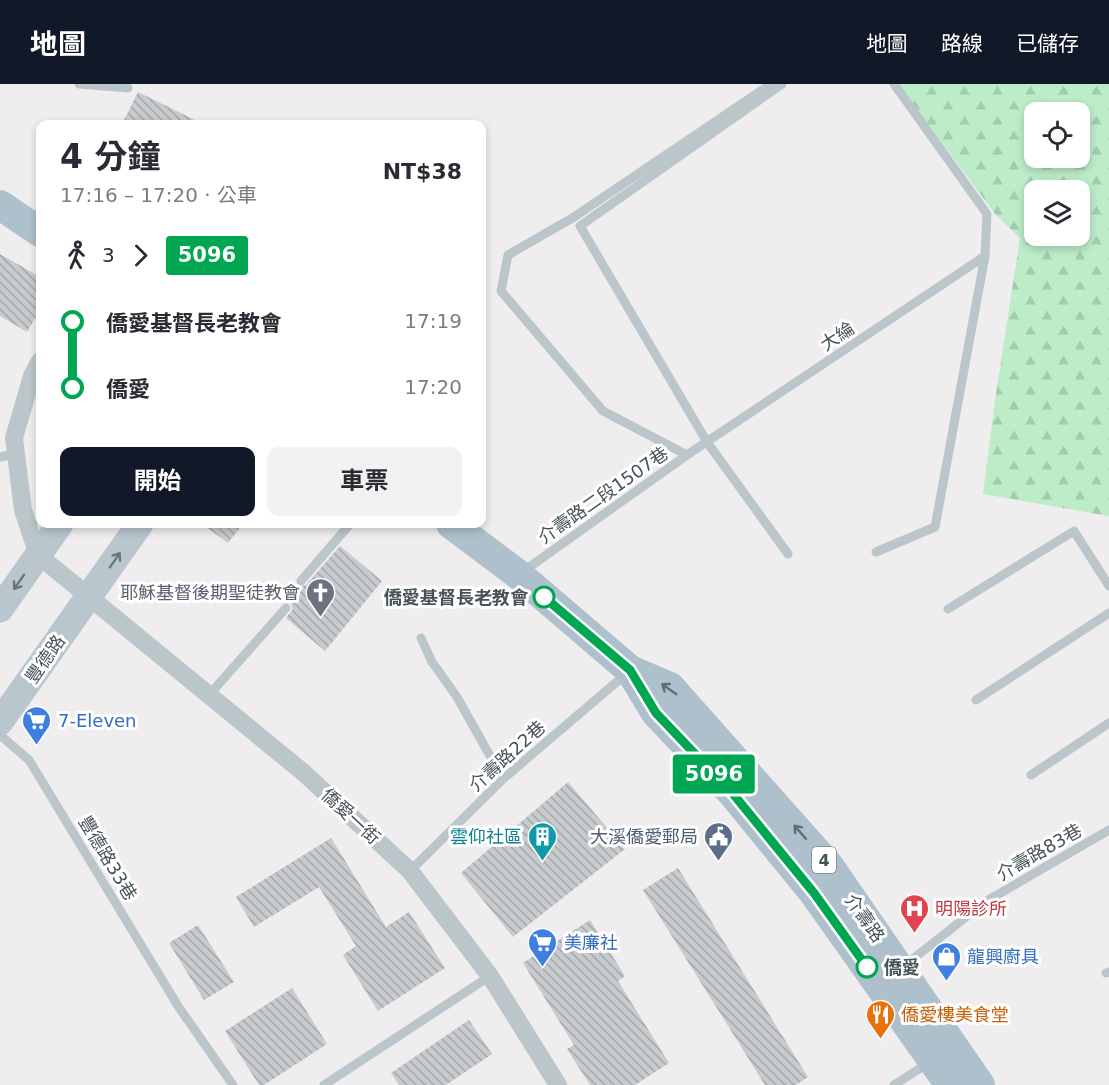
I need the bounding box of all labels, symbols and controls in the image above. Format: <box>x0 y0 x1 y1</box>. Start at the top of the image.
text: 地圖 <box>30 28 86 61</box>
text: 地圖 <box>866 32 908 56</box>
text: 路線 <box>941 32 983 56</box>
text: 已儲存 <box>1016 32 1079 56</box>
map controls <box>1024 102 1090 246</box>
button: locate <box>1024 102 1090 168</box>
text: 4 分鐘 <box>60 137 160 176</box>
text: NT$38 <box>383 159 462 184</box>
button: layers <box>1024 180 1090 246</box>
text: 17:16 – 17:20 · 公車 <box>60 183 257 207</box>
icon: walk <box>60 239 93 272</box>
icon: forward <box>124 239 157 272</box>
text: 3 <box>102 243 115 267</box>
text: 5096 <box>178 243 236 267</box>
text: 17:19 <box>404 309 462 333</box>
text: 僑愛基督長老教會 <box>106 311 282 336</box>
street label: 大綸 <box>816 317 858 355</box>
text: 17:20 <box>404 375 462 399</box>
text: 僑愛 <box>106 377 150 402</box>
street label: 介壽路二段1507巷 <box>534 442 672 548</box>
button: 開始 <box>60 447 255 516</box>
button: 車票 <box>267 447 462 516</box>
one-way arrow <box>109 552 121 568</box>
one-way arrow <box>13 574 25 590</box>
church icon: 耶穌基督後期聖徒教會 <box>305 576 337 618</box>
place label: 耶穌基督後期聖徒教會 <box>120 582 300 603</box>
marker: 僑愛基督長老教會 <box>533 586 555 608</box>
place label: 僑愛基督長老教會 <box>383 587 529 608</box>
street label: 豐德路 <box>21 631 69 687</box>
one-way arrow <box>661 683 677 696</box>
supermarket icon: 7-Eleven <box>21 704 53 746</box>
place label: 7-Eleven <box>58 710 137 731</box>
street label: 介壽路22巷 <box>465 716 549 796</box>
line badge: 5096 <box>672 754 756 794</box>
text: 5096 <box>685 762 743 786</box>
street label: 僑愛一街 <box>318 784 384 848</box>
street label: 豐德路33巷 <box>75 812 141 904</box>
street label: 介壽路83巷 <box>993 819 1085 885</box>
building icon: 雲仰社區 <box>527 820 559 862</box>
public building icon: 大溪僑愛郵局 <box>703 820 735 862</box>
one-way arrow <box>793 825 807 840</box>
place label: 雲仰社區 <box>450 826 522 847</box>
place label: 大溪僑愛郵局 <box>590 826 698 847</box>
road number: 4 <box>812 847 836 873</box>
street label: 介壽路 <box>841 890 889 946</box>
hospital icon: 明陽診所 <box>898 892 930 934</box>
place label: 明陽診所 <box>935 898 1007 919</box>
supermarket icon: 美廉社 <box>527 926 559 968</box>
place label: 美廉社 <box>564 932 618 953</box>
shop icon: 龍興廚具 <box>930 940 962 982</box>
place label: 龍興廚具 <box>967 946 1039 967</box>
marker: 僑愛 <box>856 956 878 978</box>
place label: 僑愛 <box>883 957 920 978</box>
restaurant icon: 僑愛樓美食堂 <box>864 998 896 1040</box>
place label: 僑愛樓美食堂 <box>901 1004 1009 1025</box>

